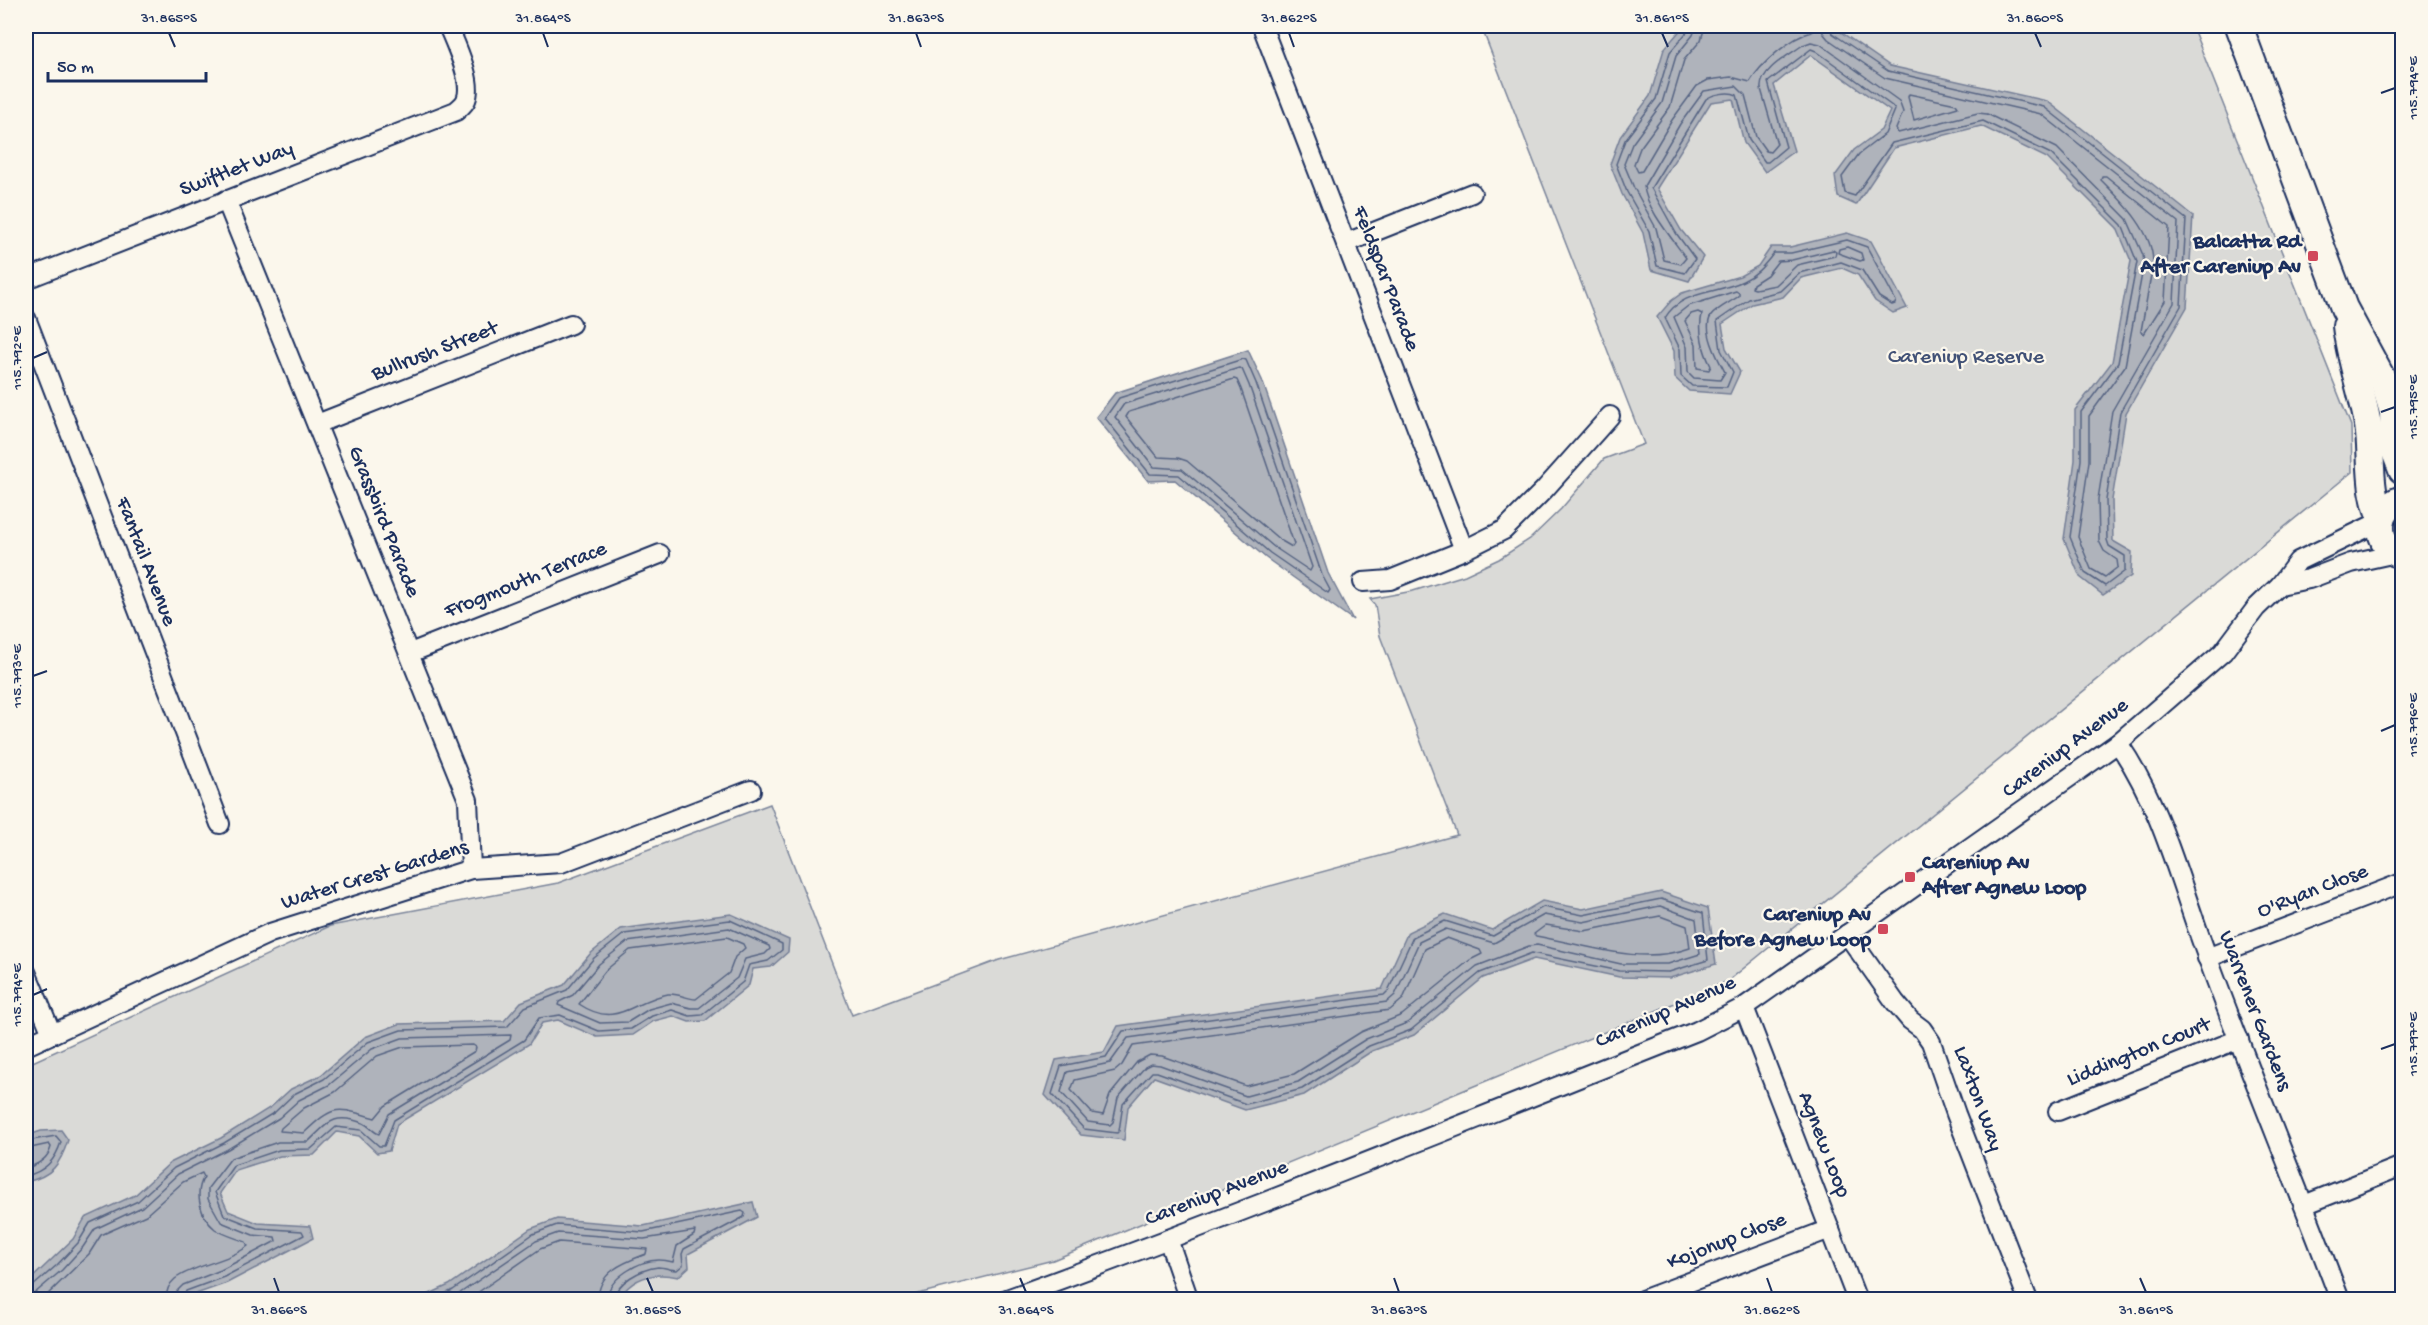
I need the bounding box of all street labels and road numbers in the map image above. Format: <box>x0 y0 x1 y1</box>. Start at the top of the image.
street label: Swiftlet Way <box>176 136 298 204</box>
street label: Feldspar Parade <box>1345 202 1425 356</box>
street label: Bullrush Street <box>367 315 504 388</box>
street label: Grassbird Parade <box>341 443 425 602</box>
street label: Fantail Avenue <box>108 493 182 631</box>
street label: Frogmouth Terrace <box>440 536 612 626</box>
street label: Careniup Avenue <box>1998 693 2135 805</box>
street label: Water Crest Gardens <box>278 835 473 917</box>
street label: O'Ryan Close <box>2254 859 2373 925</box>
street label: Warrener Gardens <box>2212 927 2297 1096</box>
street label: Careniup Avenue <box>1592 970 1741 1056</box>
street label: Liddington Court <box>2063 1012 2217 1094</box>
street label: Laxton Way <box>1946 1043 2008 1155</box>
street label: Agnew Loop <box>1791 1088 1855 1202</box>
street label: Careniup Avenue <box>1142 1155 1293 1233</box>
street label: Kojonup Close <box>1664 1207 1791 1277</box>

